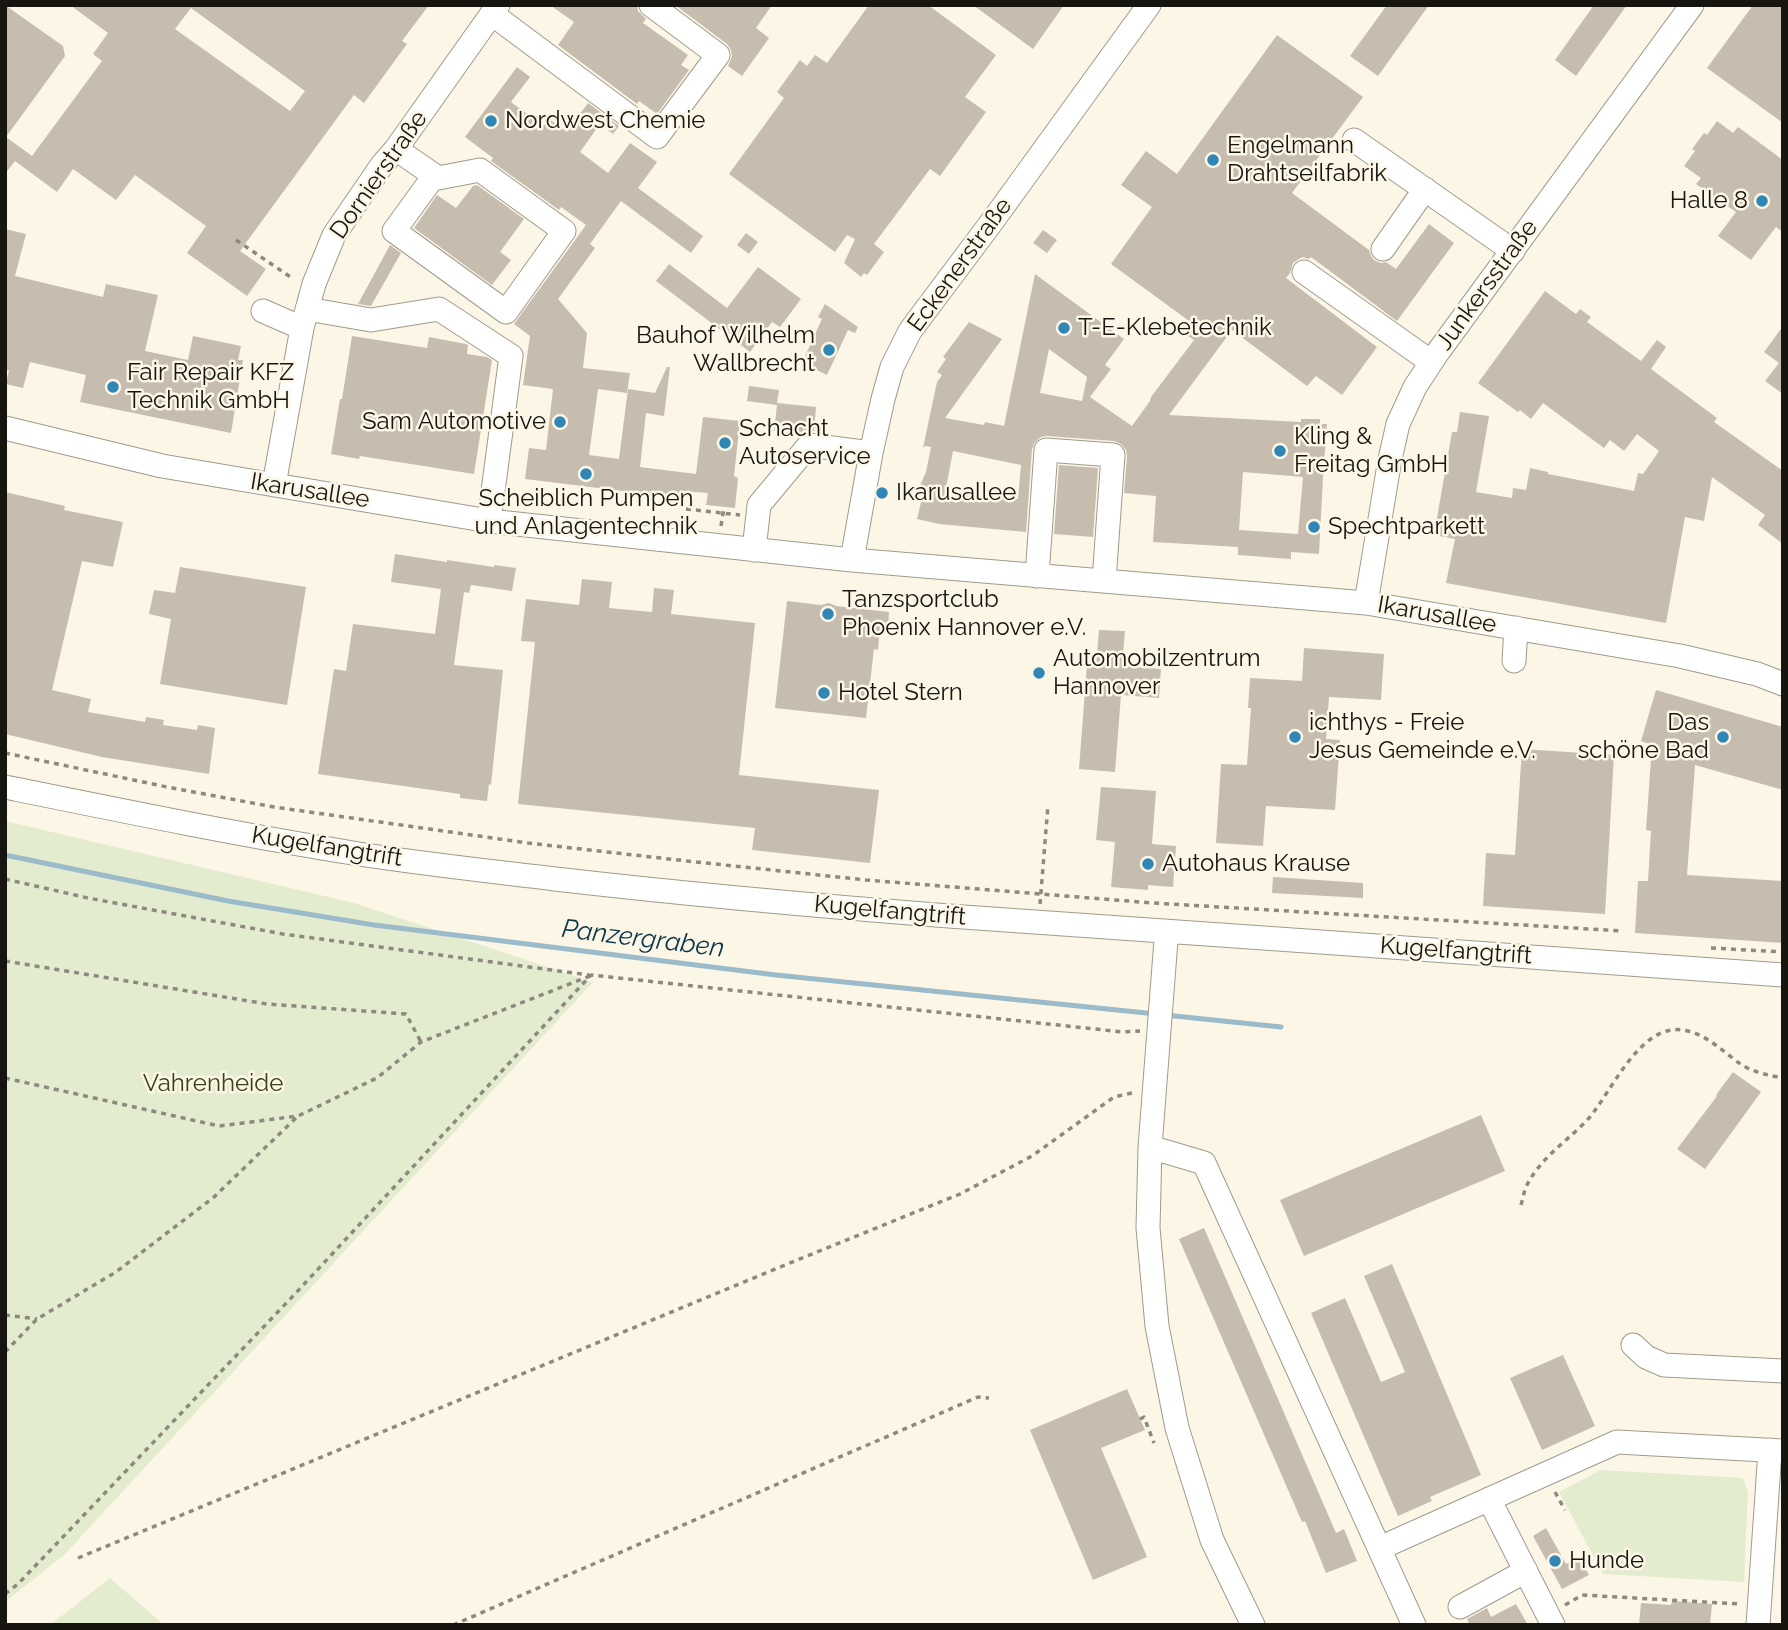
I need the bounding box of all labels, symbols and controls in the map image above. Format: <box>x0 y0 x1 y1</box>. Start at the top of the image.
street label: Dornierstraße <box>324 105 434 245</box>
place label: Nordwest Chemie <box>505 107 705 135</box>
marker: Nordwest Chemie <box>483 113 499 129</box>
place label: Engelmann Drahtseilfabrik <box>1227 132 1387 188</box>
marker: Engelmann Drahtseilfabrik <box>1205 152 1221 168</box>
place label: Halle 8 <box>1670 187 1748 215</box>
street label: Eckenerstraße <box>902 192 1018 338</box>
marker: Halle 8 <box>1754 193 1770 209</box>
street label: Junkersstraße <box>1430 214 1544 356</box>
place label: T-E-Klebetechnik <box>1078 314 1272 342</box>
marker: T-E-Klebetechnik <box>1056 320 1072 336</box>
place label: Bauhof Wilhelm Wallbrecht <box>636 322 815 378</box>
marker: Bauhof Wilhelm Wallbrecht <box>821 342 837 358</box>
place label: Fair Repair KFZ Technik GmbH <box>127 359 294 415</box>
marker: Fair Repair KFZ Technik GmbH <box>105 379 121 395</box>
place label: Sam Automotive <box>362 408 546 436</box>
marker: Sam Automotive <box>552 414 568 430</box>
place label: Schacht Autoservice <box>739 415 871 471</box>
place label: Kling & Freitag GmbH <box>1294 423 1448 479</box>
marker: Schacht Autoservice <box>717 435 733 451</box>
marker: Kling & Freitag GmbH <box>1272 443 1288 459</box>
marker: Scheiblich Pumpen und Anlagentechnik <box>578 466 594 482</box>
street label: Ikarusallee <box>248 467 372 515</box>
place label: Ikarusallee <box>896 479 1016 507</box>
place label: Scheiblich Pumpen und Anlagentechnik <box>475 485 697 541</box>
marker: Ikarusallee <box>874 485 890 501</box>
place label: Spechtparkett <box>1328 513 1485 541</box>
marker: Spechtparkett <box>1306 519 1322 535</box>
place label: Tanzsportclub Phoenix Hannover e.V. <box>842 586 1086 642</box>
street label: Ikarusallee <box>1375 590 1499 640</box>
marker: Tanzsportclub Phoenix Hannover e.V. <box>820 606 836 622</box>
place label: Automobilzentrum Hannover <box>1053 645 1260 701</box>
marker: Automobilzentrum Hannover <box>1031 665 1047 681</box>
place label: Hotel Stern <box>838 679 963 707</box>
marker: Hotel Stern <box>816 685 832 701</box>
place label: ichthys - Freie Jesus Gemeinde e.V. <box>1309 709 1536 765</box>
place label: Das schöne Bad <box>1578 709 1709 765</box>
marker: ichthys - Freie Jesus Gemeinde e.V. <box>1287 729 1303 745</box>
marker: Das schöne Bad <box>1715 729 1731 745</box>
street label: Kugelfangtrift <box>250 821 404 873</box>
place label: Autohaus Krause <box>1162 850 1350 878</box>
marker: Autohaus Krause <box>1140 856 1156 872</box>
street label: Kugelfangtrift <box>813 890 967 932</box>
water label: Panzergraben <box>560 914 726 964</box>
street label: Kugelfangtrift <box>1379 931 1533 971</box>
park label: Vahrenheide <box>143 1070 283 1098</box>
place label: Hunde <box>1569 1547 1644 1575</box>
marker: Hunde <box>1547 1553 1563 1569</box>

